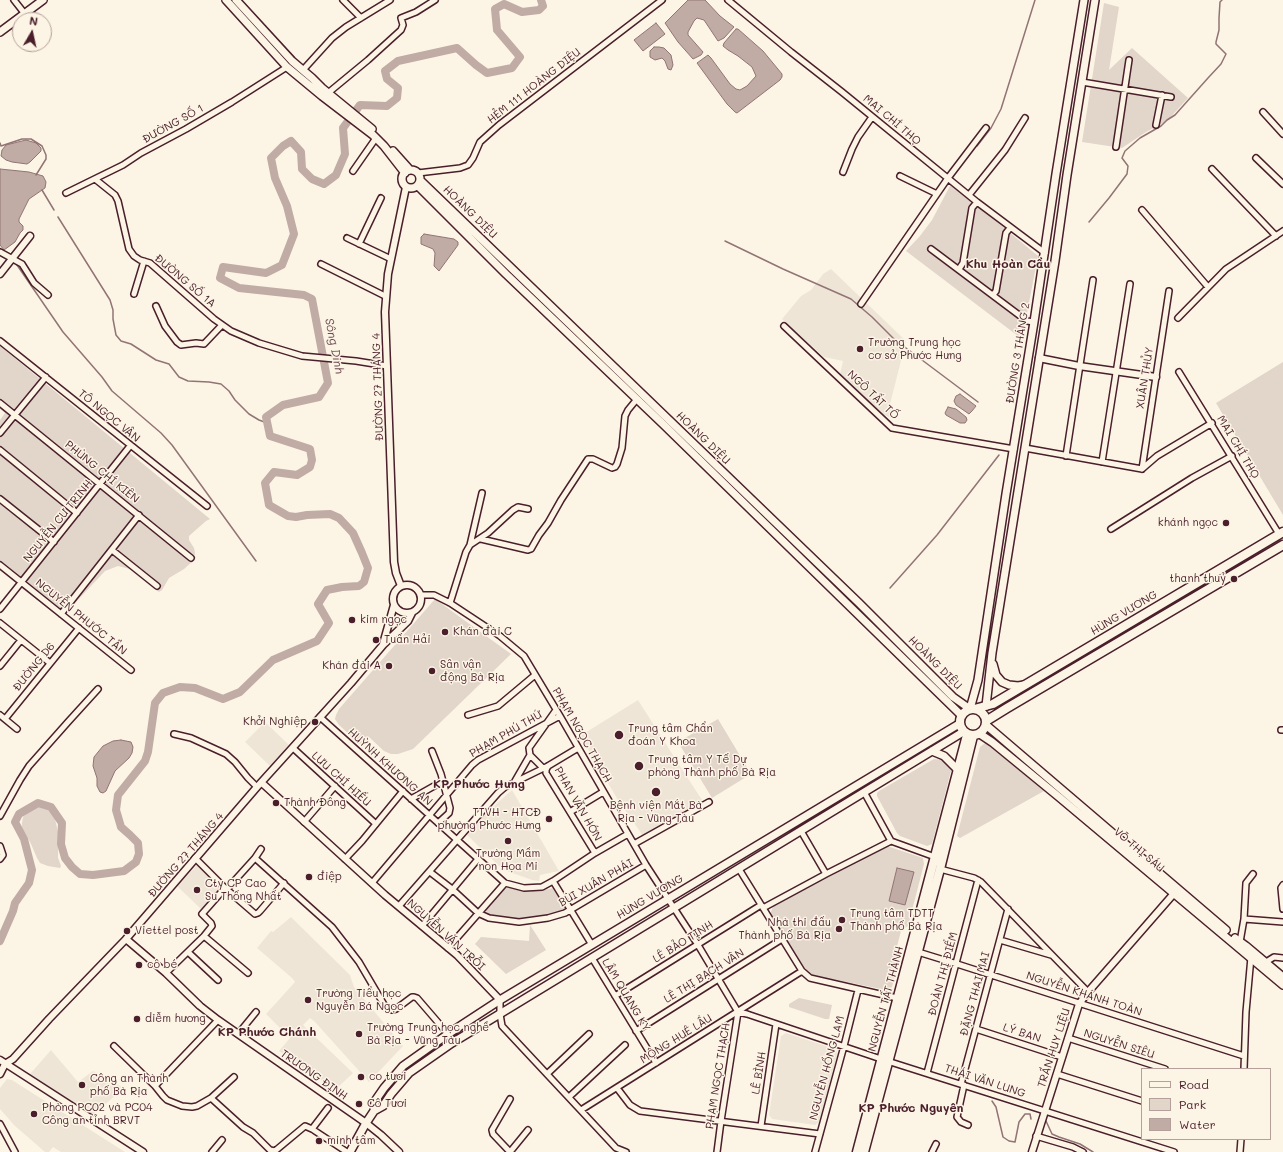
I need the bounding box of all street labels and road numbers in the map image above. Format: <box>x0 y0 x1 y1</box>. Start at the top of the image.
street label: HẺM 111 HOÀNG DIỆU <box>485 45 583 127</box>
street label: MAI CHÍ THỌ <box>860 92 924 148</box>
street label: ĐƯỜNG SỐ 1 <box>140 102 206 146</box>
street label: HOÀNG DIỆU <box>440 183 500 241</box>
street label: ĐƯỜNG SỐ 1A <box>152 252 218 310</box>
street label: ĐƯỜNG 3 THÁNG 2 <box>1003 302 1033 404</box>
street label: ĐƯỜNG 27 THÁNG 4 <box>370 333 386 441</box>
street label: XUÂN THỦY <box>1134 346 1156 410</box>
street label: NGÔ TẤT TỐ <box>845 368 901 422</box>
street label: TÔ NGỌC VÂN <box>75 387 143 445</box>
street label: HOÀNG DIỆU <box>673 409 733 467</box>
street label: MAI CHÍ THỌ <box>1214 413 1262 481</box>
street label: PHÙNG CHÍ KIÊN <box>62 438 142 506</box>
street label: NGUYỄN CƯ TRINH <box>21 477 95 565</box>
street label: NGUYỄN PHƯỚC TẦN <box>33 576 129 658</box>
street label: HÙNG VƯƠNG <box>1088 588 1160 638</box>
street label: HOÀNG DIỆU <box>906 634 964 692</box>
street label: ĐƯỜNG D6 <box>10 640 58 694</box>
street label: PHẠM NGỌC THẠCH <box>549 685 615 785</box>
street label: PHẠM PHÚ THỨ <box>467 708 545 760</box>
street label: HUỲNH KHƯƠNG AN <box>345 726 435 808</box>
street label: LƯU CHÍ HIẾU <box>309 749 373 809</box>
street label: PHAN VĂN HỚN <box>551 765 605 843</box>
street label: ĐƯỜNG 27 THÁNG 4 <box>145 810 227 900</box>
street label: VÕ THỊ SÁU <box>1111 825 1167 875</box>
street label: BÙI XUÂN PHÁI <box>557 856 635 910</box>
street label: HÙNG VƯƠNG <box>614 872 686 922</box>
street label: NGUYỄN VĂN TRỖI <box>404 897 488 973</box>
street label: LÊ BẢO TỊNH <box>650 918 716 966</box>
street label: ĐOÀN THỊ ĐIỂM <box>925 931 961 1017</box>
street label: NGUYỄN TẤT THÀNH <box>866 945 906 1053</box>
street label: LÊ THỊ BẠCH VÂN <box>661 946 747 1006</box>
street label: ĐẶNG THAI MAI <box>957 951 993 1037</box>
street label: LÂM QUANG KY <box>599 956 653 1034</box>
street label: NGUYỄN KHÁNH TOÀN <box>1024 969 1144 1019</box>
street label: TRẦN HUY LIỆU <box>1035 1007 1073 1089</box>
street label: MỘNG HUÊ LẦU <box>638 1012 714 1066</box>
street label: NGUYỄN HỒNG LAM <box>807 1014 847 1122</box>
street label: LÝ BAN <box>1001 1021 1043 1045</box>
street label: PHẠM NGỌC THẠCH <box>703 1022 733 1130</box>
street label: NGUYỄN SIÊU <box>1082 1026 1156 1062</box>
street label: TRƯƠNG ĐỊNH <box>278 1047 350 1103</box>
street label: LÊ BÌNH <box>749 1051 769 1095</box>
street label: THÁI VĂN LUNG <box>943 1062 1027 1100</box>

